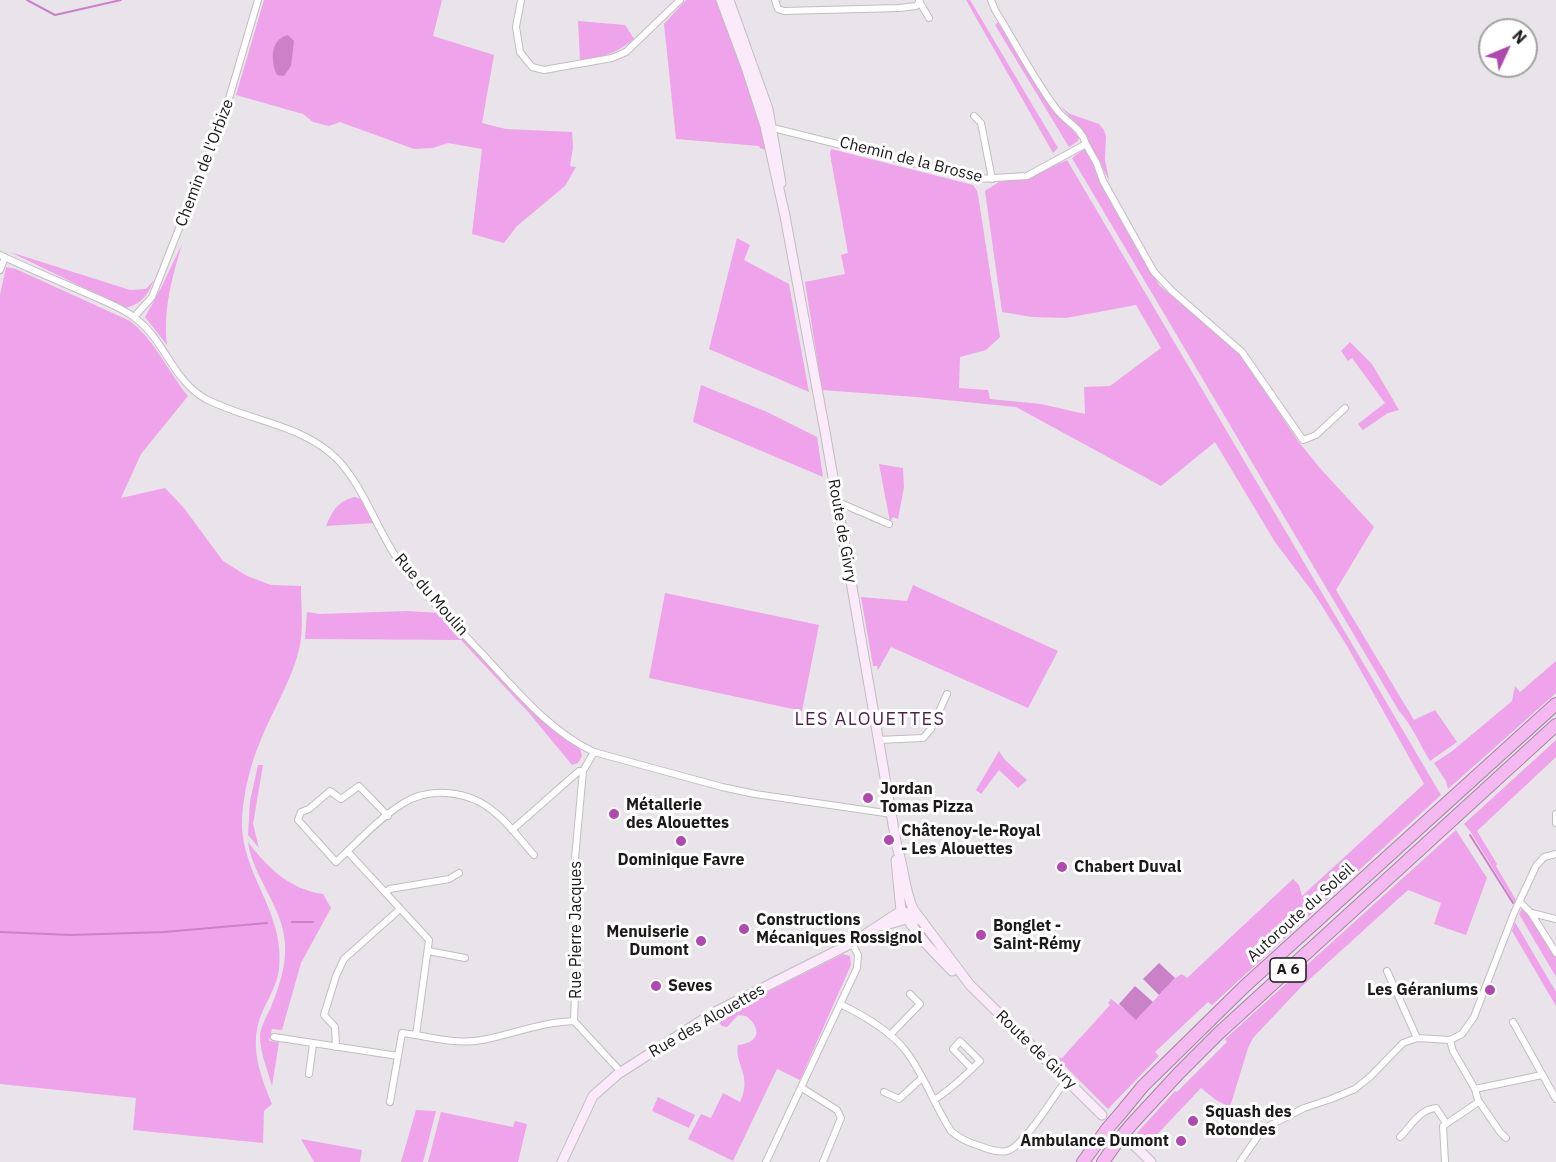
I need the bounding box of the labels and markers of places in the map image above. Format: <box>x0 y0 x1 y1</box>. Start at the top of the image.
place label: Jordan Tomas Pizza <box>880 779 973 817</box>
marker: Jordan Tomas Pizza <box>861 791 875 805</box>
place label: Métallerie des Alouettes <box>626 795 729 833</box>
marker: Métallerie des Alouettes <box>607 807 621 821</box>
place label: Châtenoy-le-Royal - Les Alouettes <box>901 821 1040 859</box>
marker: Châtenoy-le-Royal - Les Alouettes <box>882 833 896 847</box>
marker: Dominique Favre <box>674 834 688 848</box>
place label: Dominique Favre <box>618 850 744 870</box>
place label: Chabert Duval <box>1074 857 1181 877</box>
marker: Chabert Duval <box>1055 860 1069 874</box>
place label: Constructions Mécaniques Rossignol <box>756 910 922 948</box>
place label: Bonglet - Saint-Rémy <box>993 916 1081 954</box>
place label: Menuiserie Dumont <box>606 922 689 960</box>
marker: Constructions Mécaniques Rossignol <box>737 922 751 936</box>
marker: Bonglet - Saint-Rémy <box>974 928 988 942</box>
marker: Menuiserie Dumont <box>694 934 708 948</box>
place label: Seves <box>668 976 712 996</box>
marker: Seves <box>649 979 663 993</box>
place label: Les Géraniums <box>1367 980 1478 1000</box>
marker: Les Géraniums <box>1483 983 1497 997</box>
place label: Squash des Rotondes <box>1205 1102 1292 1140</box>
marker: Squash des Rotondes <box>1186 1114 1200 1128</box>
place label: Ambulance Dumont <box>1020 1131 1169 1151</box>
marker: Ambulance Dumont <box>1174 1134 1188 1148</box>

